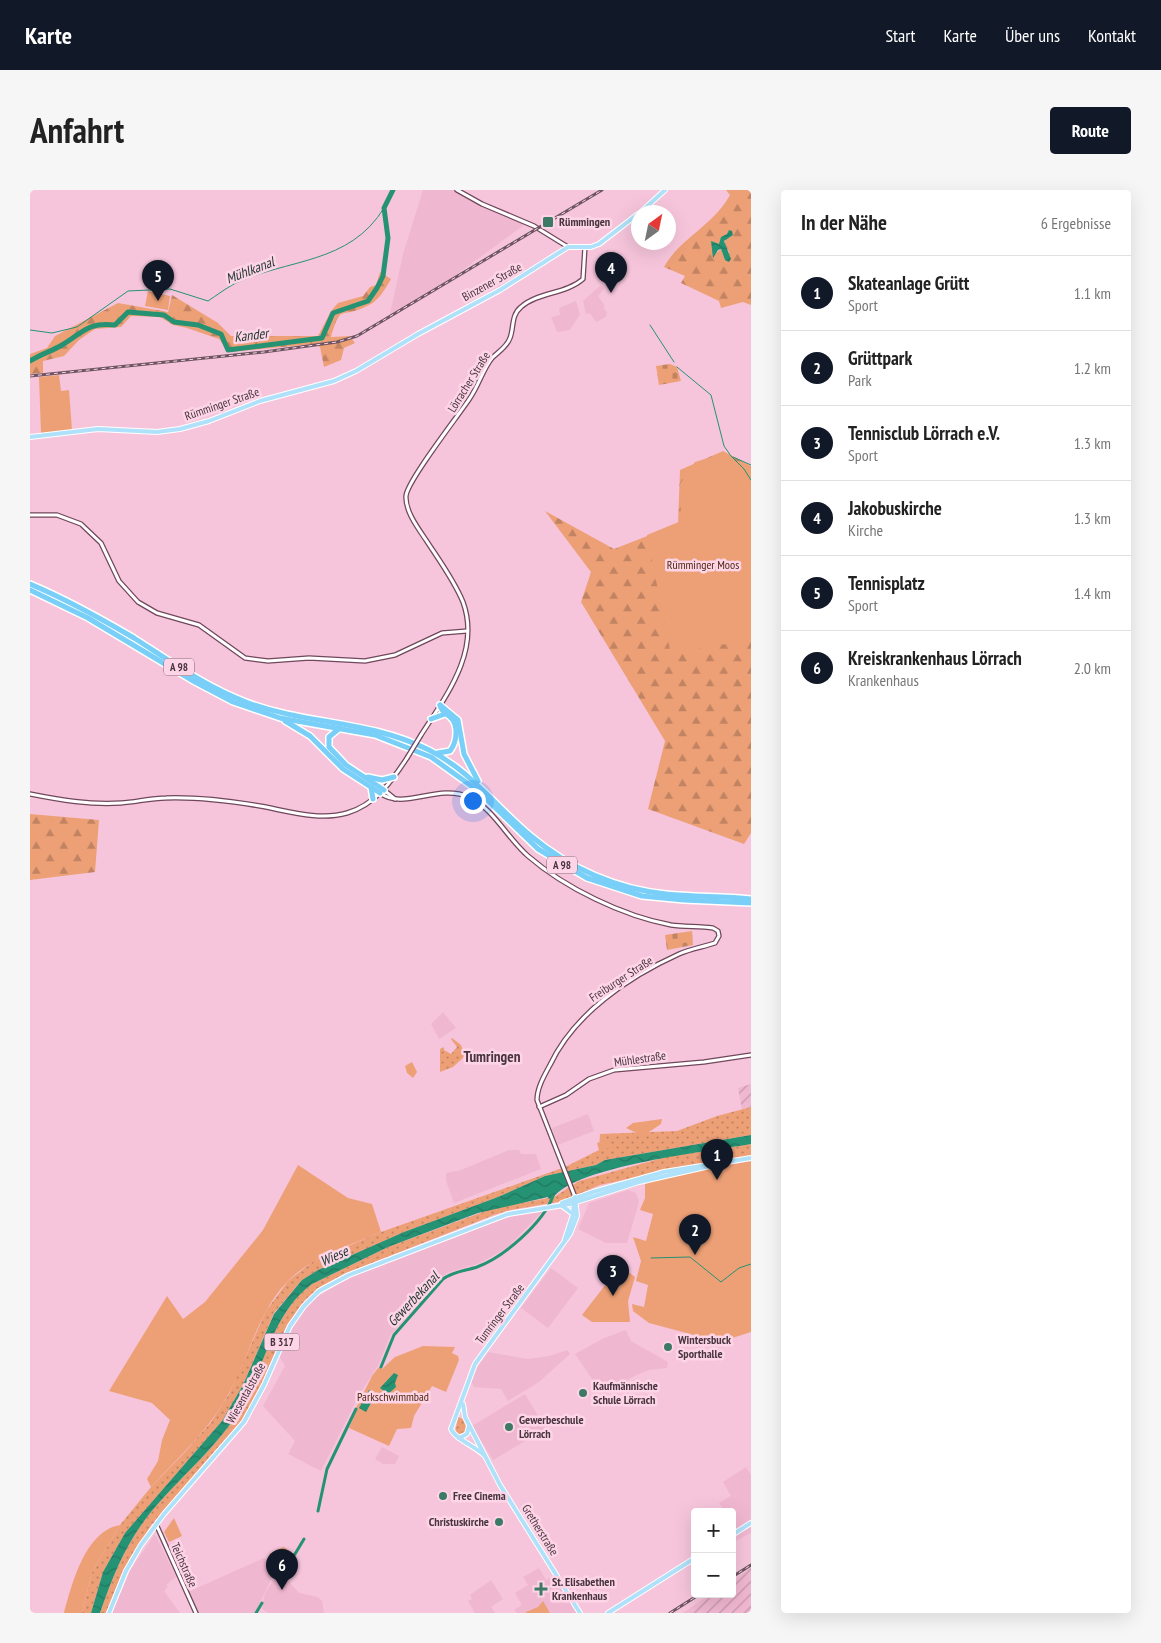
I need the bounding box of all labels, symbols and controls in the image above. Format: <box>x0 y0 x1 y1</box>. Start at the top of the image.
text: Karte <box>25 20 72 51</box>
text: Start <box>885 24 916 47</box>
text: Karte <box>944 24 977 47</box>
text: Über uns <box>1005 24 1060 47</box>
text: Kontakt <box>1088 24 1136 47</box>
text: Anfahrt <box>30 107 124 153</box>
button: Route <box>1050 107 1131 154</box>
north arrow <box>631 205 676 250</box>
text: In der Nähe <box>801 209 887 236</box>
text: 6 Ergebnisse <box>1041 213 1111 233</box>
place label: Rümmingen <box>559 214 610 229</box>
marker: Rümmingen <box>541 215 555 229</box>
water label: Mühlkanal <box>223 252 278 287</box>
pin: 4 <box>595 252 627 293</box>
street label: Binzener Straße <box>459 259 524 304</box>
pin: 5 <box>142 260 174 301</box>
text: Skateanlage Grütt <box>848 271 969 295</box>
text: 1 <box>813 283 821 303</box>
text: 1.1 km <box>1074 283 1111 303</box>
text: Sport <box>848 295 878 315</box>
water label: Kander <box>233 324 271 346</box>
text: Grüttpark <box>848 346 912 370</box>
street label: Lörracher Straße <box>444 349 493 415</box>
text: 2 <box>813 358 821 378</box>
text: 1.2 km <box>1074 358 1111 378</box>
text: Park <box>848 370 872 390</box>
street label: Rümminger Straße <box>183 384 261 423</box>
text: Tennisclub Lörrach e.V. <box>848 421 1000 445</box>
text: 3 <box>813 433 821 453</box>
text: 1.3 km <box>1074 433 1111 453</box>
text: Sport <box>848 445 878 465</box>
text: Jakobuskirche <box>848 496 942 520</box>
text: 4 <box>813 508 821 528</box>
text: 1.3 km <box>1074 508 1111 528</box>
text: Kirche <box>848 520 883 540</box>
park label: Rümminger Moos <box>667 557 739 572</box>
text: Tennisplatz <box>848 571 925 595</box>
text: 5 <box>813 583 821 603</box>
text: 1.4 km <box>1074 583 1111 603</box>
text: Sport <box>848 595 878 615</box>
text: Kreiskrankenhaus Lörrach <box>848 646 1022 670</box>
road number: A 98 <box>164 658 194 676</box>
text: 6 <box>813 658 821 678</box>
text: 2.0 km <box>1074 658 1111 678</box>
text: Krankenhaus <box>848 670 919 690</box>
your location <box>460 788 486 814</box>
road number: A 98 <box>547 856 577 874</box>
street label: Freiburger Straße <box>586 952 655 1005</box>
district label: Tumringen <box>464 1047 521 1066</box>
street label: Mühlestraße <box>613 1047 667 1070</box>
pin: 1 <box>701 1139 733 1180</box>
pin: 2 <box>679 1214 711 1255</box>
water label: Wiese <box>317 1241 352 1270</box>
pin: 3 <box>597 1255 629 1296</box>
water label: Gewerbekanal <box>383 1267 444 1330</box>
street label: Tumringer Straße <box>472 1280 527 1347</box>
place label: Wintersbuck Sporthalle <box>677 1332 731 1361</box>
road number: B 317 <box>264 1334 300 1350</box>
marker: Wintersbuck Sporthalle <box>662 1341 674 1353</box>
street label: Wiesentalstraße <box>223 1360 268 1426</box>
place label: Kaufmännische Schule Lörrach <box>593 1378 658 1407</box>
marker: Kaufmännische Schule Lörrach <box>577 1387 589 1399</box>
park label: Parkschwimmbad <box>357 1389 429 1404</box>
place label: Gewerbeschule Lörrach <box>519 1412 584 1441</box>
marker: Gewerbeschule Lörrach <box>503 1421 515 1433</box>
place label: Free Cinema <box>453 1488 506 1503</box>
marker: Free Cinema <box>437 1490 449 1502</box>
street label: Gretherstraße <box>519 1501 562 1558</box>
map controls <box>691 1508 736 1598</box>
button: + <box>691 1508 736 1553</box>
place label: Christuskirche <box>429 1514 489 1529</box>
marker: Christuskirche <box>493 1516 505 1528</box>
street label: Teichstraße <box>168 1540 201 1590</box>
pin: 6 <box>266 1549 298 1590</box>
button: − <box>691 1553 736 1598</box>
place label: St. Elisabethen Krankenhaus <box>552 1574 615 1603</box>
marker: St. Elisabethen Krankenhaus <box>534 1582 548 1596</box>

